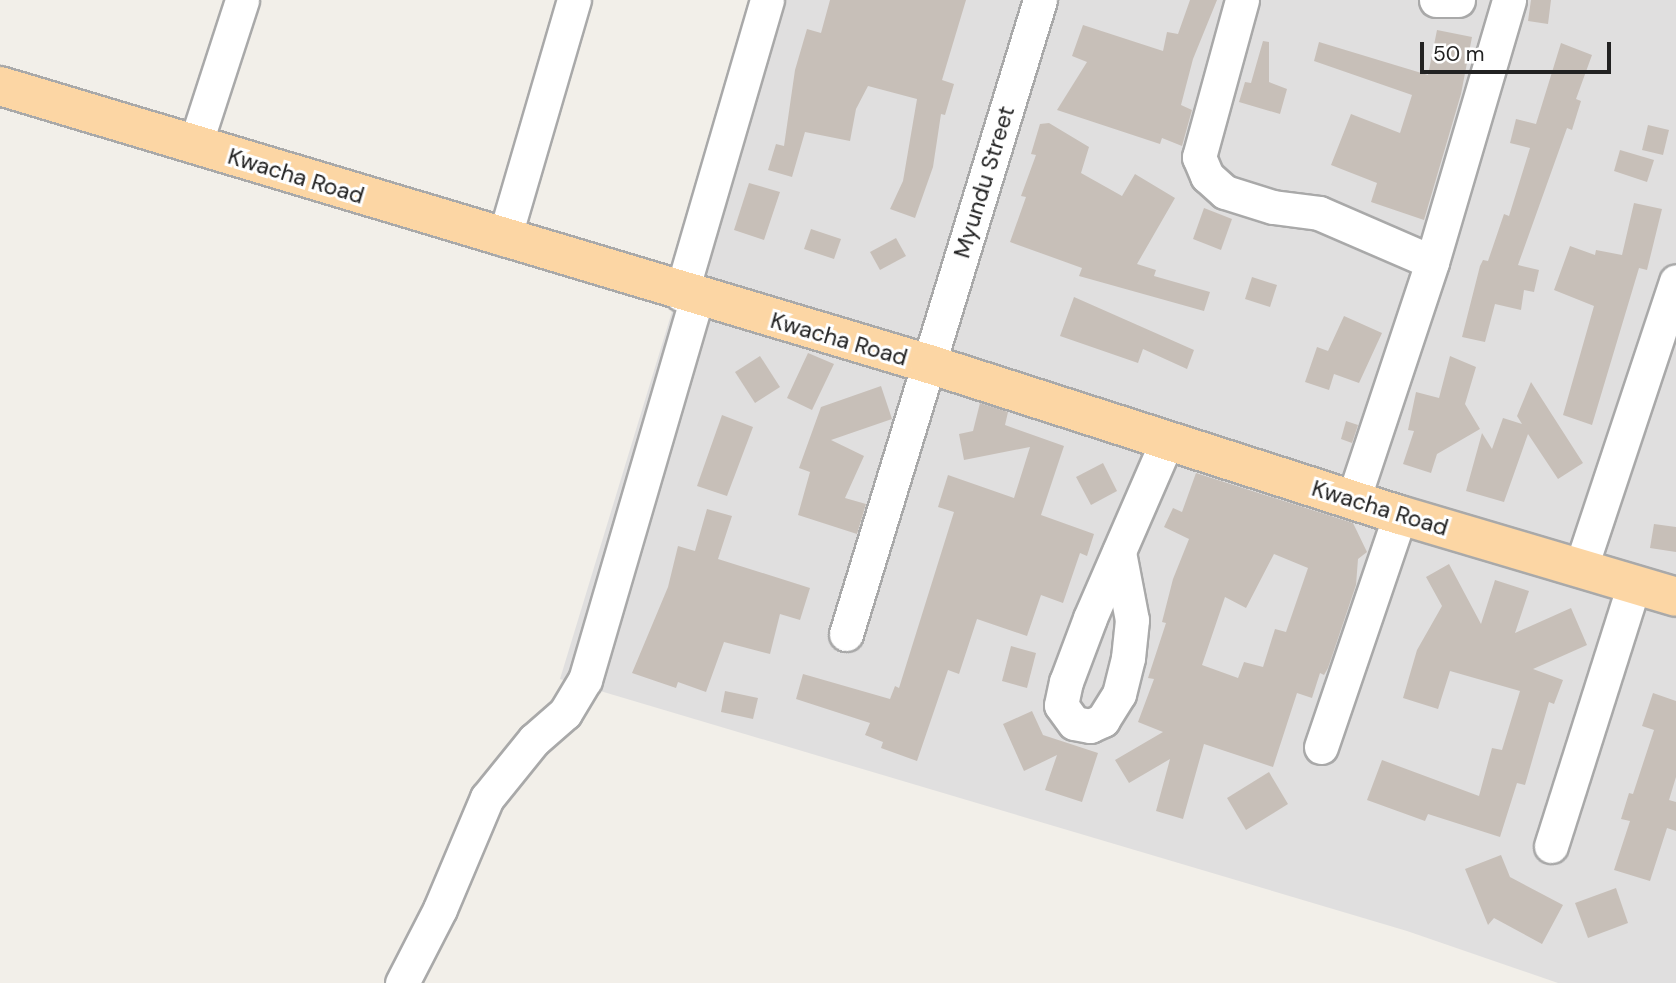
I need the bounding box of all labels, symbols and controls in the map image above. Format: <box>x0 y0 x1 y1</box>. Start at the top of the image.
scale bar <box>1424 28 1615 72</box>
text: 50 m <box>1433 40 1484 68</box>
street label: Myundu Street <box>948 103 1020 261</box>
street label: Kwacha Road <box>225 142 367 210</box>
street label: Kwacha Road <box>767 306 911 372</box>
street label: Kwacha Road <box>1309 474 1451 542</box>

